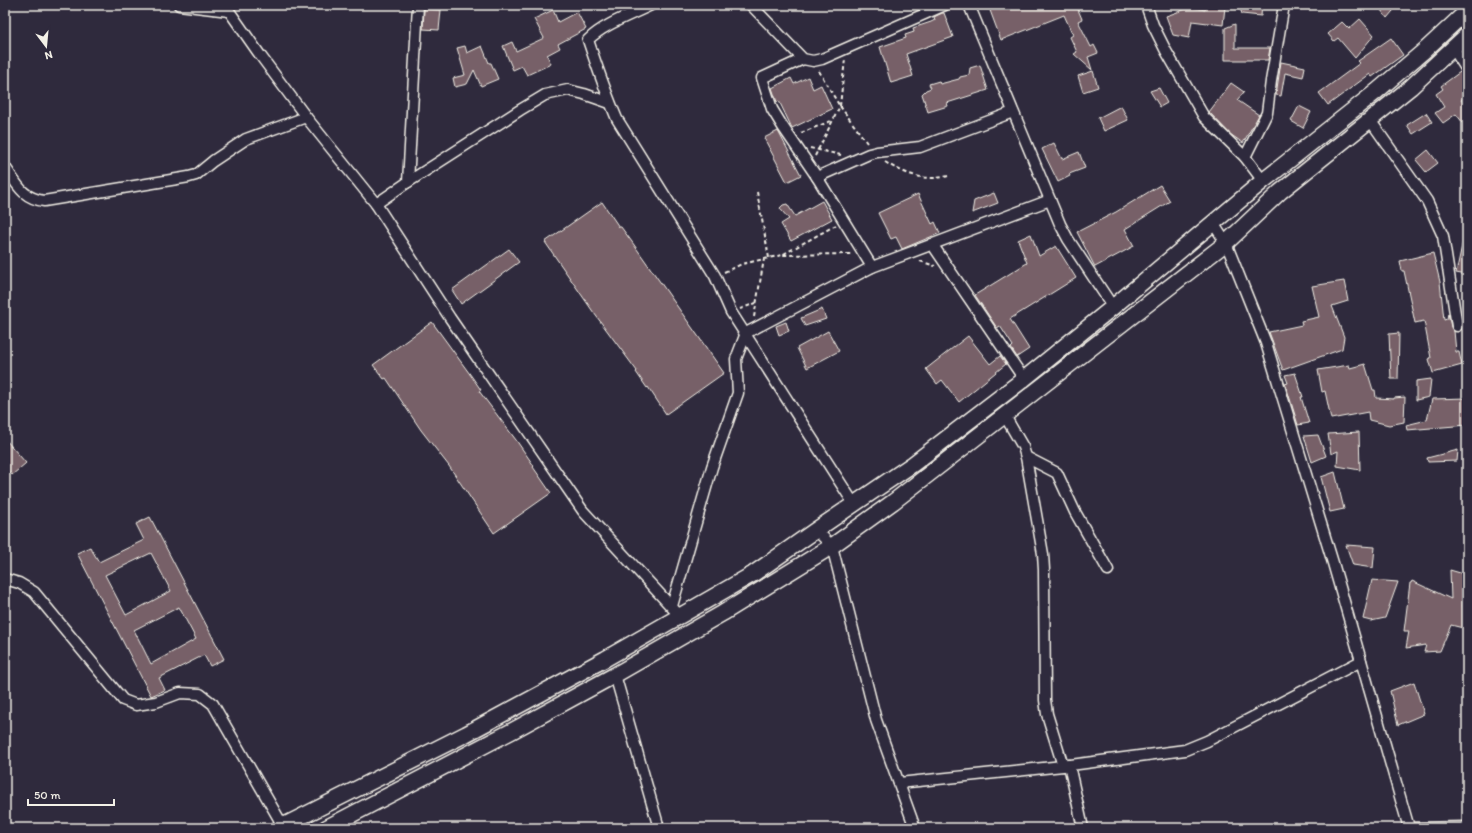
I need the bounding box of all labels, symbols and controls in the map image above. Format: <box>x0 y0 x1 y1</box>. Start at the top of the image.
north arrow <box>26 26 66 66</box>
text: N <box>43 48 54 62</box>
scale bar <box>28 781 114 807</box>
text: 50 m <box>34 788 60 802</box>

